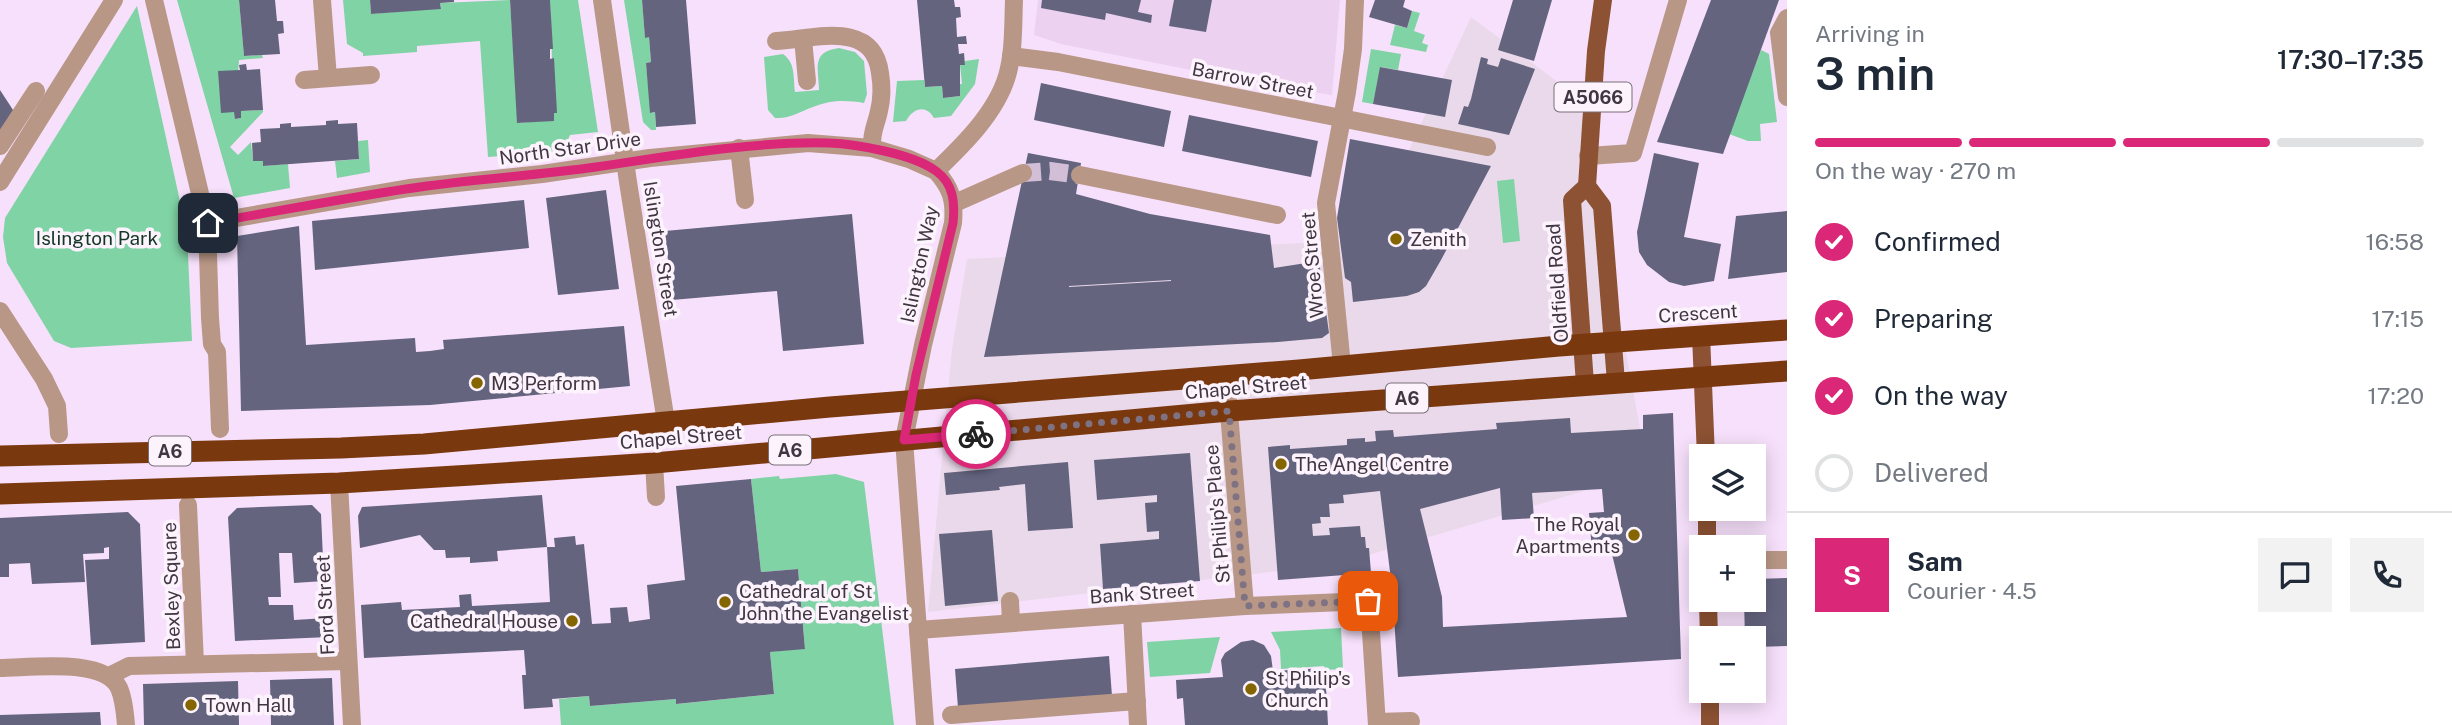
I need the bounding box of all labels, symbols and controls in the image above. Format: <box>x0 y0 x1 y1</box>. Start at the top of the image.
text: Arriving in <box>1815 20 1925 47</box>
text: 17:30–17:35 <box>2277 44 2424 75</box>
text: 3 min <box>1815 46 1935 100</box>
street label: Barrow Street <box>1190 57 1316 103</box>
road number: A5066 <box>1554 82 1632 112</box>
street label: North Star Drive <box>498 127 642 169</box>
text: On the way · 270 m <box>1815 157 2016 184</box>
street label: Islington Street <box>639 179 683 319</box>
pin <box>178 193 238 253</box>
icon: home <box>189 204 227 242</box>
street label: Islington Way <box>896 204 942 324</box>
street label: Wroe Street <box>1296 211 1328 319</box>
street label: Oldfield Road <box>1542 223 1572 343</box>
icon: check <box>1815 223 1853 261</box>
text: Confirmed <box>1874 226 2001 257</box>
park label: Islington Park <box>36 227 158 249</box>
place label: Zenith <box>1410 228 1467 250</box>
text: 16:58 <box>2366 228 2424 255</box>
marker: Zenith <box>1388 231 1404 247</box>
street label: Crescent <box>1658 299 1738 327</box>
icon: check <box>1815 300 1853 338</box>
text: Preparing <box>1874 303 1993 334</box>
text: 17:15 <box>2372 305 2424 332</box>
street label: Chapel Street <box>1184 371 1308 403</box>
place label: M3 Perform <box>491 372 597 394</box>
marker: M3 Perform <box>469 375 485 391</box>
icon: check <box>1815 377 1853 415</box>
text: On the way <box>1874 380 2008 411</box>
text: 17:20 <box>2367 382 2424 409</box>
road number: A6 <box>1386 384 1428 412</box>
courier <box>941 399 1011 469</box>
icon: bike <box>957 415 995 453</box>
street label: Chapel Street <box>619 421 743 453</box>
road number: A6 <box>149 436 191 466</box>
road number: A6 <box>769 436 811 464</box>
street label: St Philip's Place <box>1200 444 1234 584</box>
map controls <box>1689 444 1766 703</box>
button: layers <box>1689 444 1766 521</box>
place label: The Angel Centre <box>1295 453 1449 475</box>
marker: The Angel Centre <box>1273 456 1289 472</box>
text: Delivered <box>1874 457 1989 488</box>
place label: The Royal Apartments <box>1516 513 1620 557</box>
street label: Bexley Square <box>158 522 184 650</box>
marker: The Royal Apartments <box>1626 527 1642 543</box>
button: + <box>1689 535 1766 612</box>
button: chat <box>2258 538 2332 612</box>
button: phone <box>2350 538 2424 612</box>
text: Sam <box>1907 546 1963 577</box>
street label: Ford Street <box>311 554 339 656</box>
text: S <box>1843 560 1861 591</box>
pin <box>1338 571 1398 631</box>
text: Courier · 4.5 <box>1907 577 2037 604</box>
street label: Bank Street <box>1089 578 1195 608</box>
place label: Cathedral of St John the Evangelist <box>739 580 909 624</box>
icon: bag <box>1349 582 1387 620</box>
marker: Cathedral of St John the Evangelist <box>717 594 733 610</box>
place label: Cathedral House <box>410 610 558 632</box>
marker: Cathedral House <box>564 613 580 629</box>
button: − <box>1689 626 1766 703</box>
place label: St Philip's Church <box>1265 667 1351 711</box>
marker: St Philip's Church <box>1243 681 1259 697</box>
place label: Town Hall <box>205 694 292 716</box>
marker: Town Hall <box>183 697 199 713</box>

